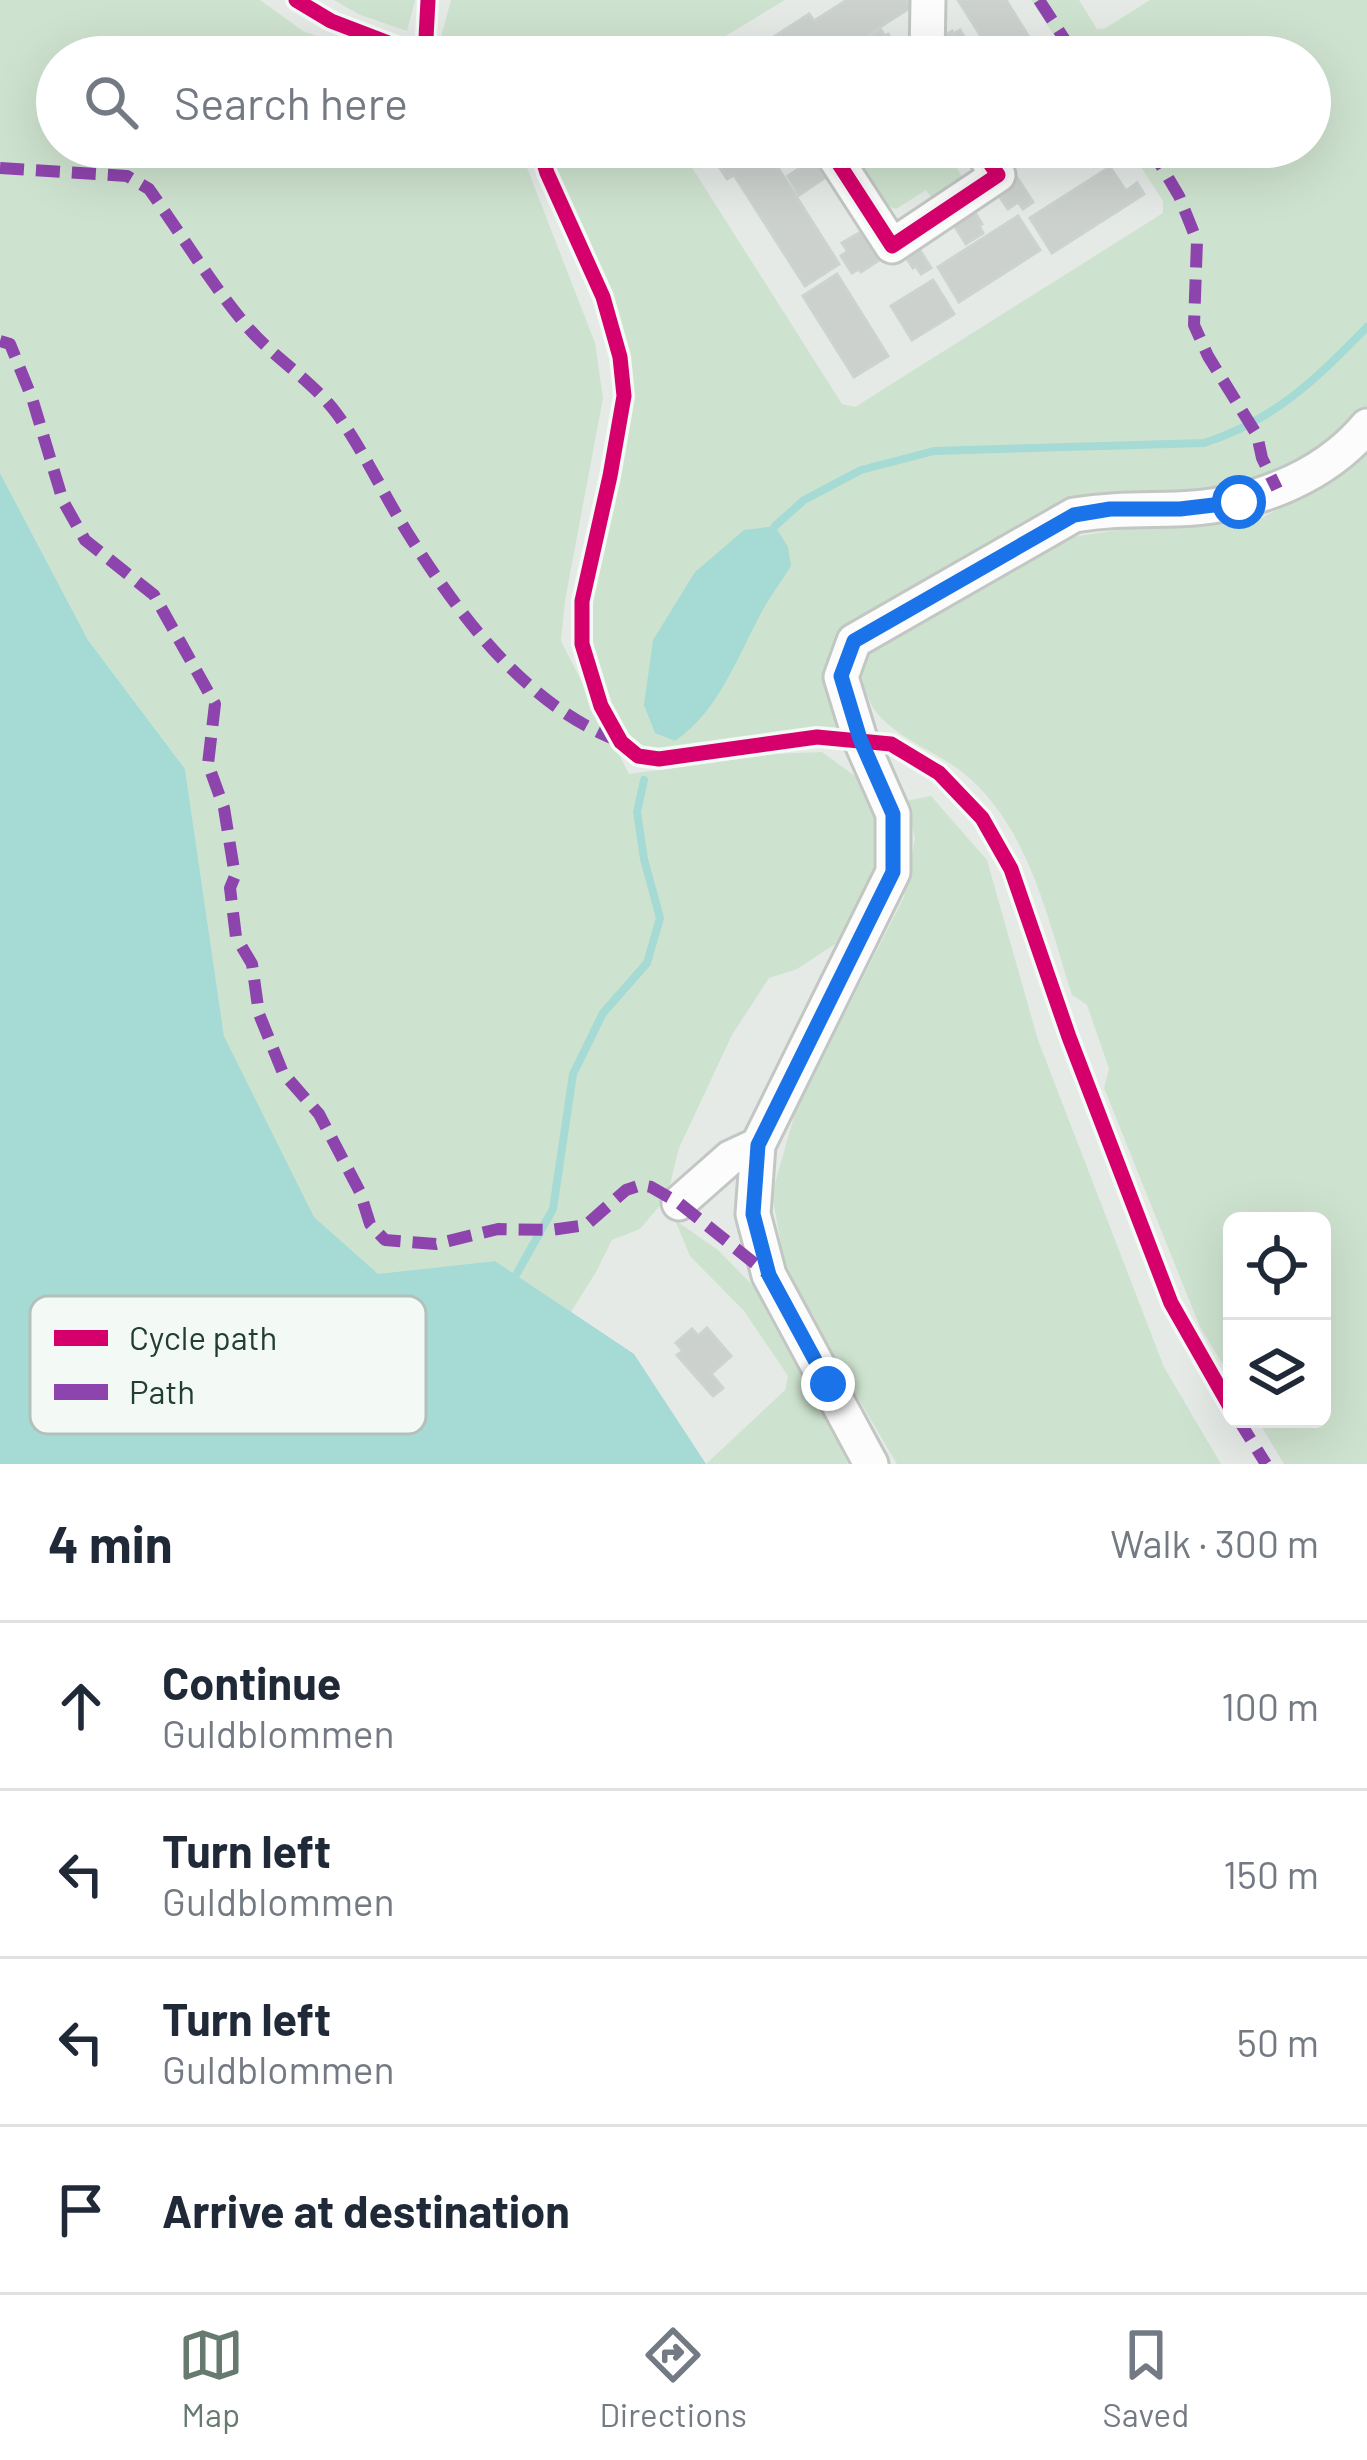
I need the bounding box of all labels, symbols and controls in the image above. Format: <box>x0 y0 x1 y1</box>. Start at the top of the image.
search box <box>36 36 1331 168</box>
icon: search <box>78 69 144 135</box>
text: Search here <box>174 75 408 129</box>
route start <box>1212 475 1266 529</box>
map controls <box>1223 1212 1331 1428</box>
button: locate <box>1223 1212 1331 1320</box>
legend <box>30 1296 426 1434</box>
text: Cycle path <box>129 1317 277 1357</box>
button: layers <box>1223 1320 1331 1428</box>
route end <box>801 1357 855 1411</box>
text: Path <box>129 1371 195 1411</box>
text: 4 min <box>48 1512 173 1573</box>
text: Walk · 300 m <box>1110 1519 1319 1566</box>
text: Continue <box>162 1655 341 1709</box>
icon: ahead <box>48 1673 114 1739</box>
text: 100 m <box>1221 1682 1319 1729</box>
text: Guldblommen <box>162 1709 395 1756</box>
text: Turn left <box>162 1823 331 1877</box>
icon: left <box>48 1841 114 1907</box>
text: 150 m <box>1223 1850 1319 1897</box>
text: Guldblommen <box>162 1877 395 1924</box>
text: Turn left <box>162 1991 331 2045</box>
icon: left <box>48 2009 114 2075</box>
text: 50 m <box>1237 2018 1319 2065</box>
text: Guldblommen <box>162 2045 395 2092</box>
icon: arrive <box>48 2177 114 2243</box>
text: Arrive at destination <box>162 2183 570 2237</box>
tab: Map <box>178 2322 244 2434</box>
tab: Directions <box>599 2322 747 2434</box>
tab: Saved <box>1103 2322 1189 2434</box>

